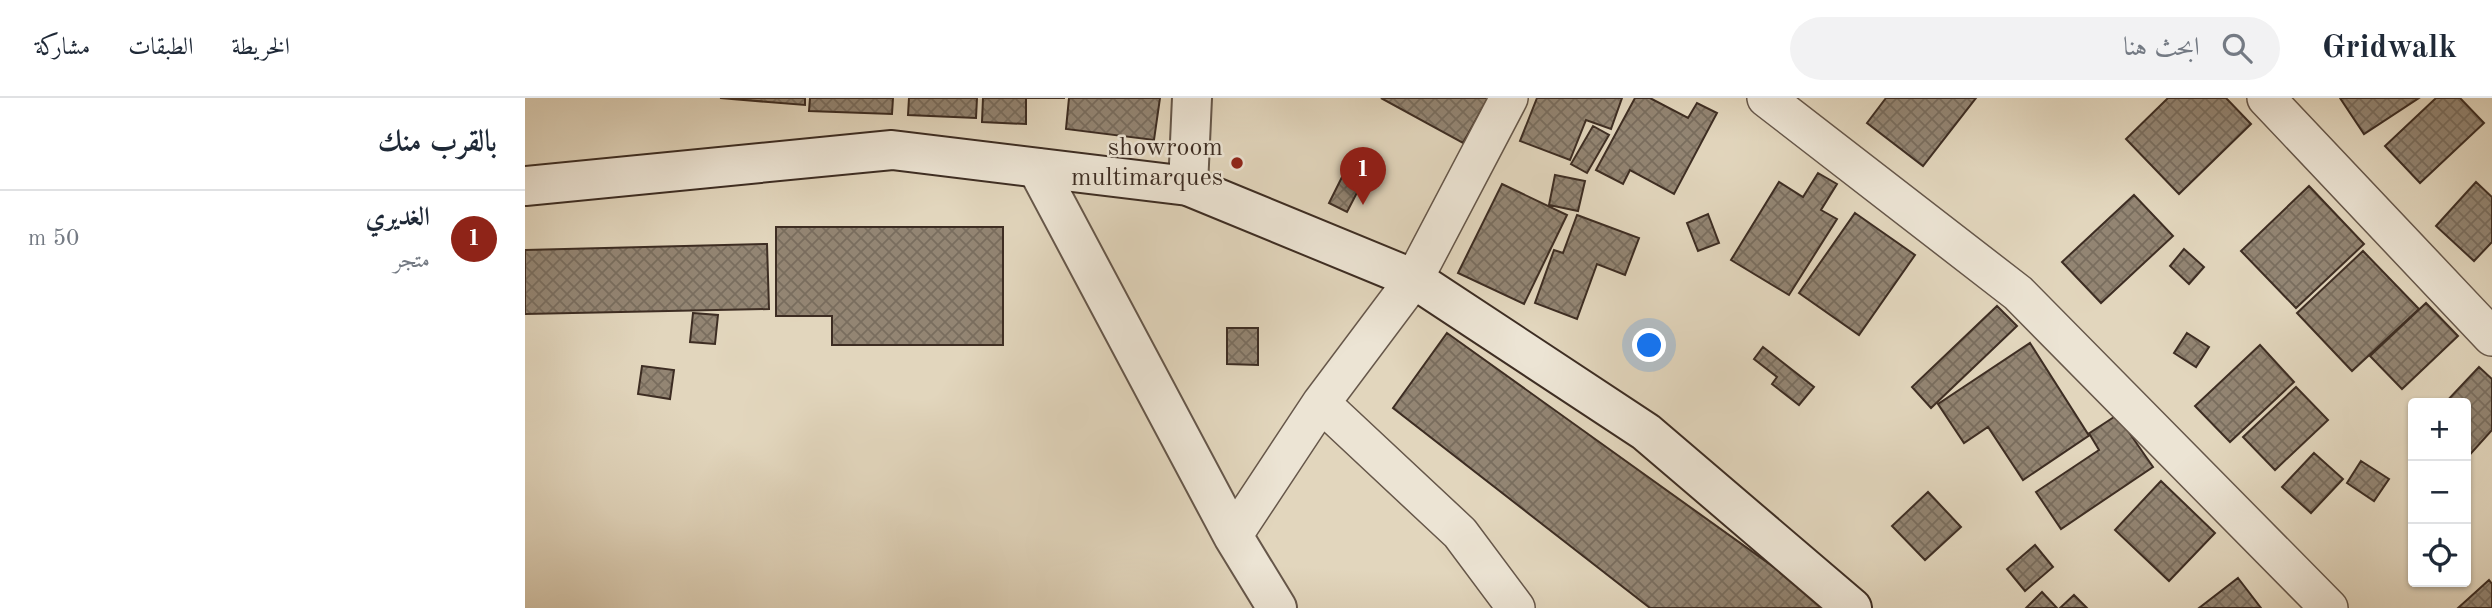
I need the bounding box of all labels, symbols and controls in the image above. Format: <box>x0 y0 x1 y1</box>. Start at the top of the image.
search box <box>1790 17 2280 80</box>
icon: search <box>2218 29 2256 67</box>
text: Gridwalk <box>2322 32 2457 65</box>
text: ابحث هنا <box>2123 35 2200 61</box>
text: مشاركة <box>35 36 90 60</box>
text: الطبقات <box>128 36 194 60</box>
text: الخريطة <box>232 36 290 60</box>
text: بالقرب منك <box>378 128 497 158</box>
place label: showroom multimarques <box>1071 135 1223 191</box>
pin: 1 <box>1340 147 1386 205</box>
marker: showroom multimarques <box>1229 155 1245 171</box>
text: الغديري <box>366 205 430 231</box>
text: 50 m <box>28 227 79 250</box>
text: 1 <box>467 227 481 250</box>
text: متجر <box>394 249 430 272</box>
your location <box>1632 328 1666 362</box>
map controls <box>2408 398 2471 587</box>
button: + <box>2408 398 2471 461</box>
button: − <box>2408 461 2471 524</box>
button: locate <box>2408 524 2471 587</box>

